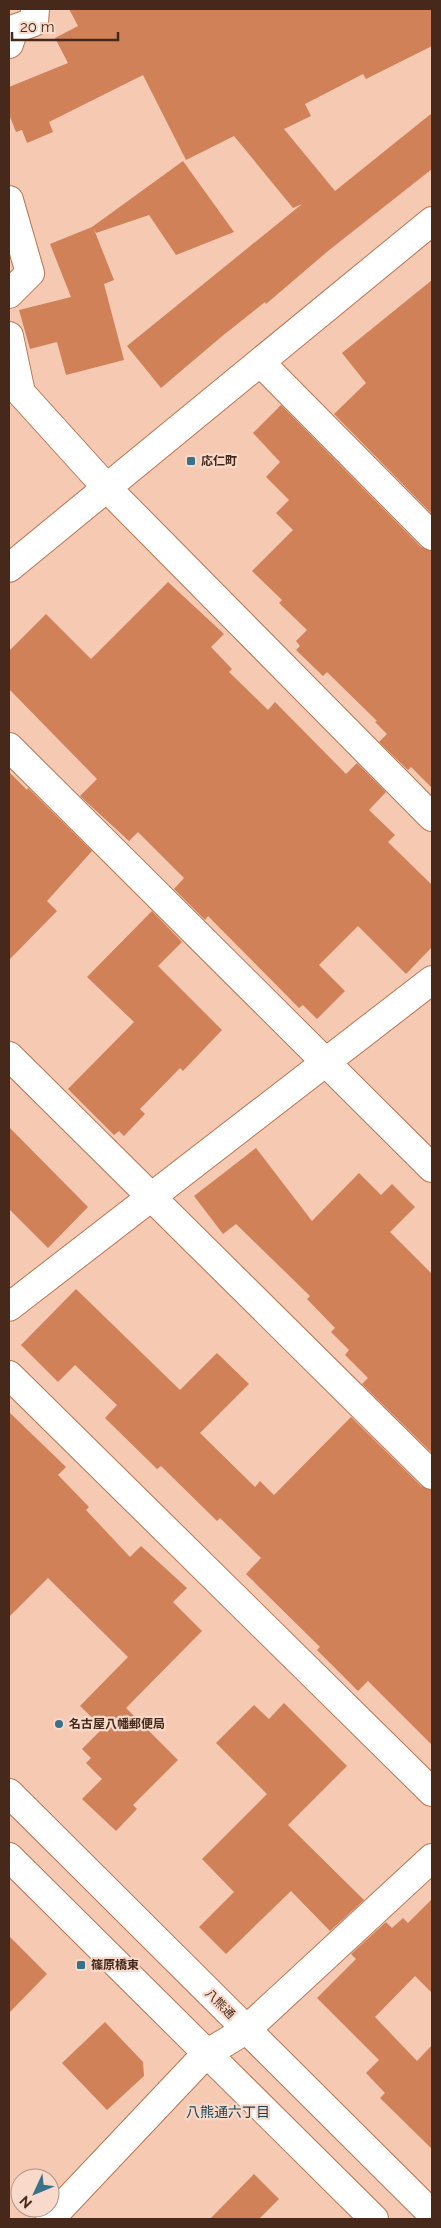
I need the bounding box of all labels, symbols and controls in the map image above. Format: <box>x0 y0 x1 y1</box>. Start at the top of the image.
scale bar <box>12 10 119 42</box>
text: 20 m <box>20 18 55 36</box>
place label: 応仁町 <box>201 454 237 468</box>
marker: 応仁町 <box>185 455 197 467</box>
place label: 名古屋八幡郵便局 <box>69 1717 165 1731</box>
marker: 名古屋八幡郵便局 <box>53 1718 65 1730</box>
place label: 篠原橋東 <box>91 1958 139 1972</box>
marker: 篠原橋東 <box>75 1959 87 1971</box>
street label: 八熊通 <box>202 1986 238 2022</box>
district label: 八熊通六丁目 <box>186 2104 270 2120</box>
north arrow <box>10 2168 60 2218</box>
text: N <box>16 2193 35 2211</box>

